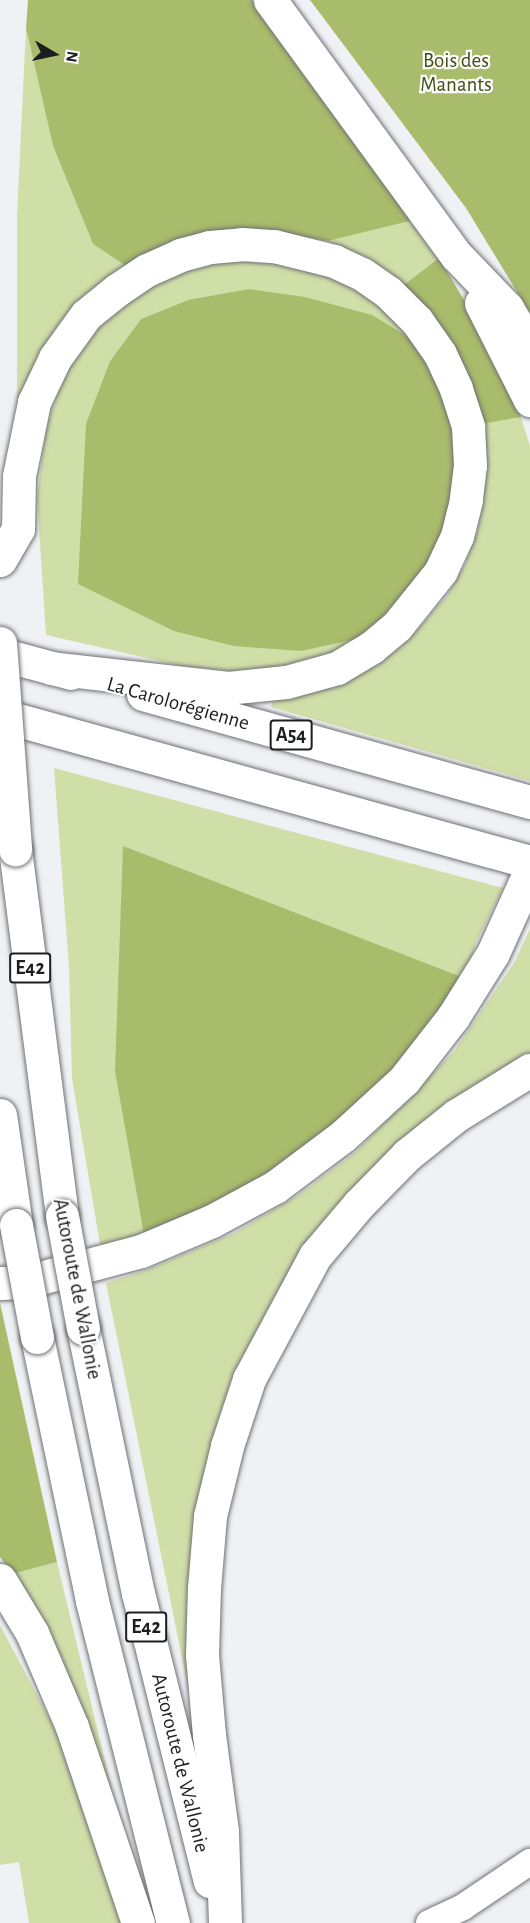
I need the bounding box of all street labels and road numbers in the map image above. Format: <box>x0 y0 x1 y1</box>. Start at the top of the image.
street label: La Carolorégienne <box>104 672 252 736</box>
road number: A54 <box>268 718 314 752</box>
road number: E42 <box>9 951 51 985</box>
street label: Autoroute de Wallonie <box>47 1196 107 1382</box>
road number: E42 <box>125 1610 167 1644</box>
street label: Autoroute de Wallonie <box>146 1671 214 1855</box>

